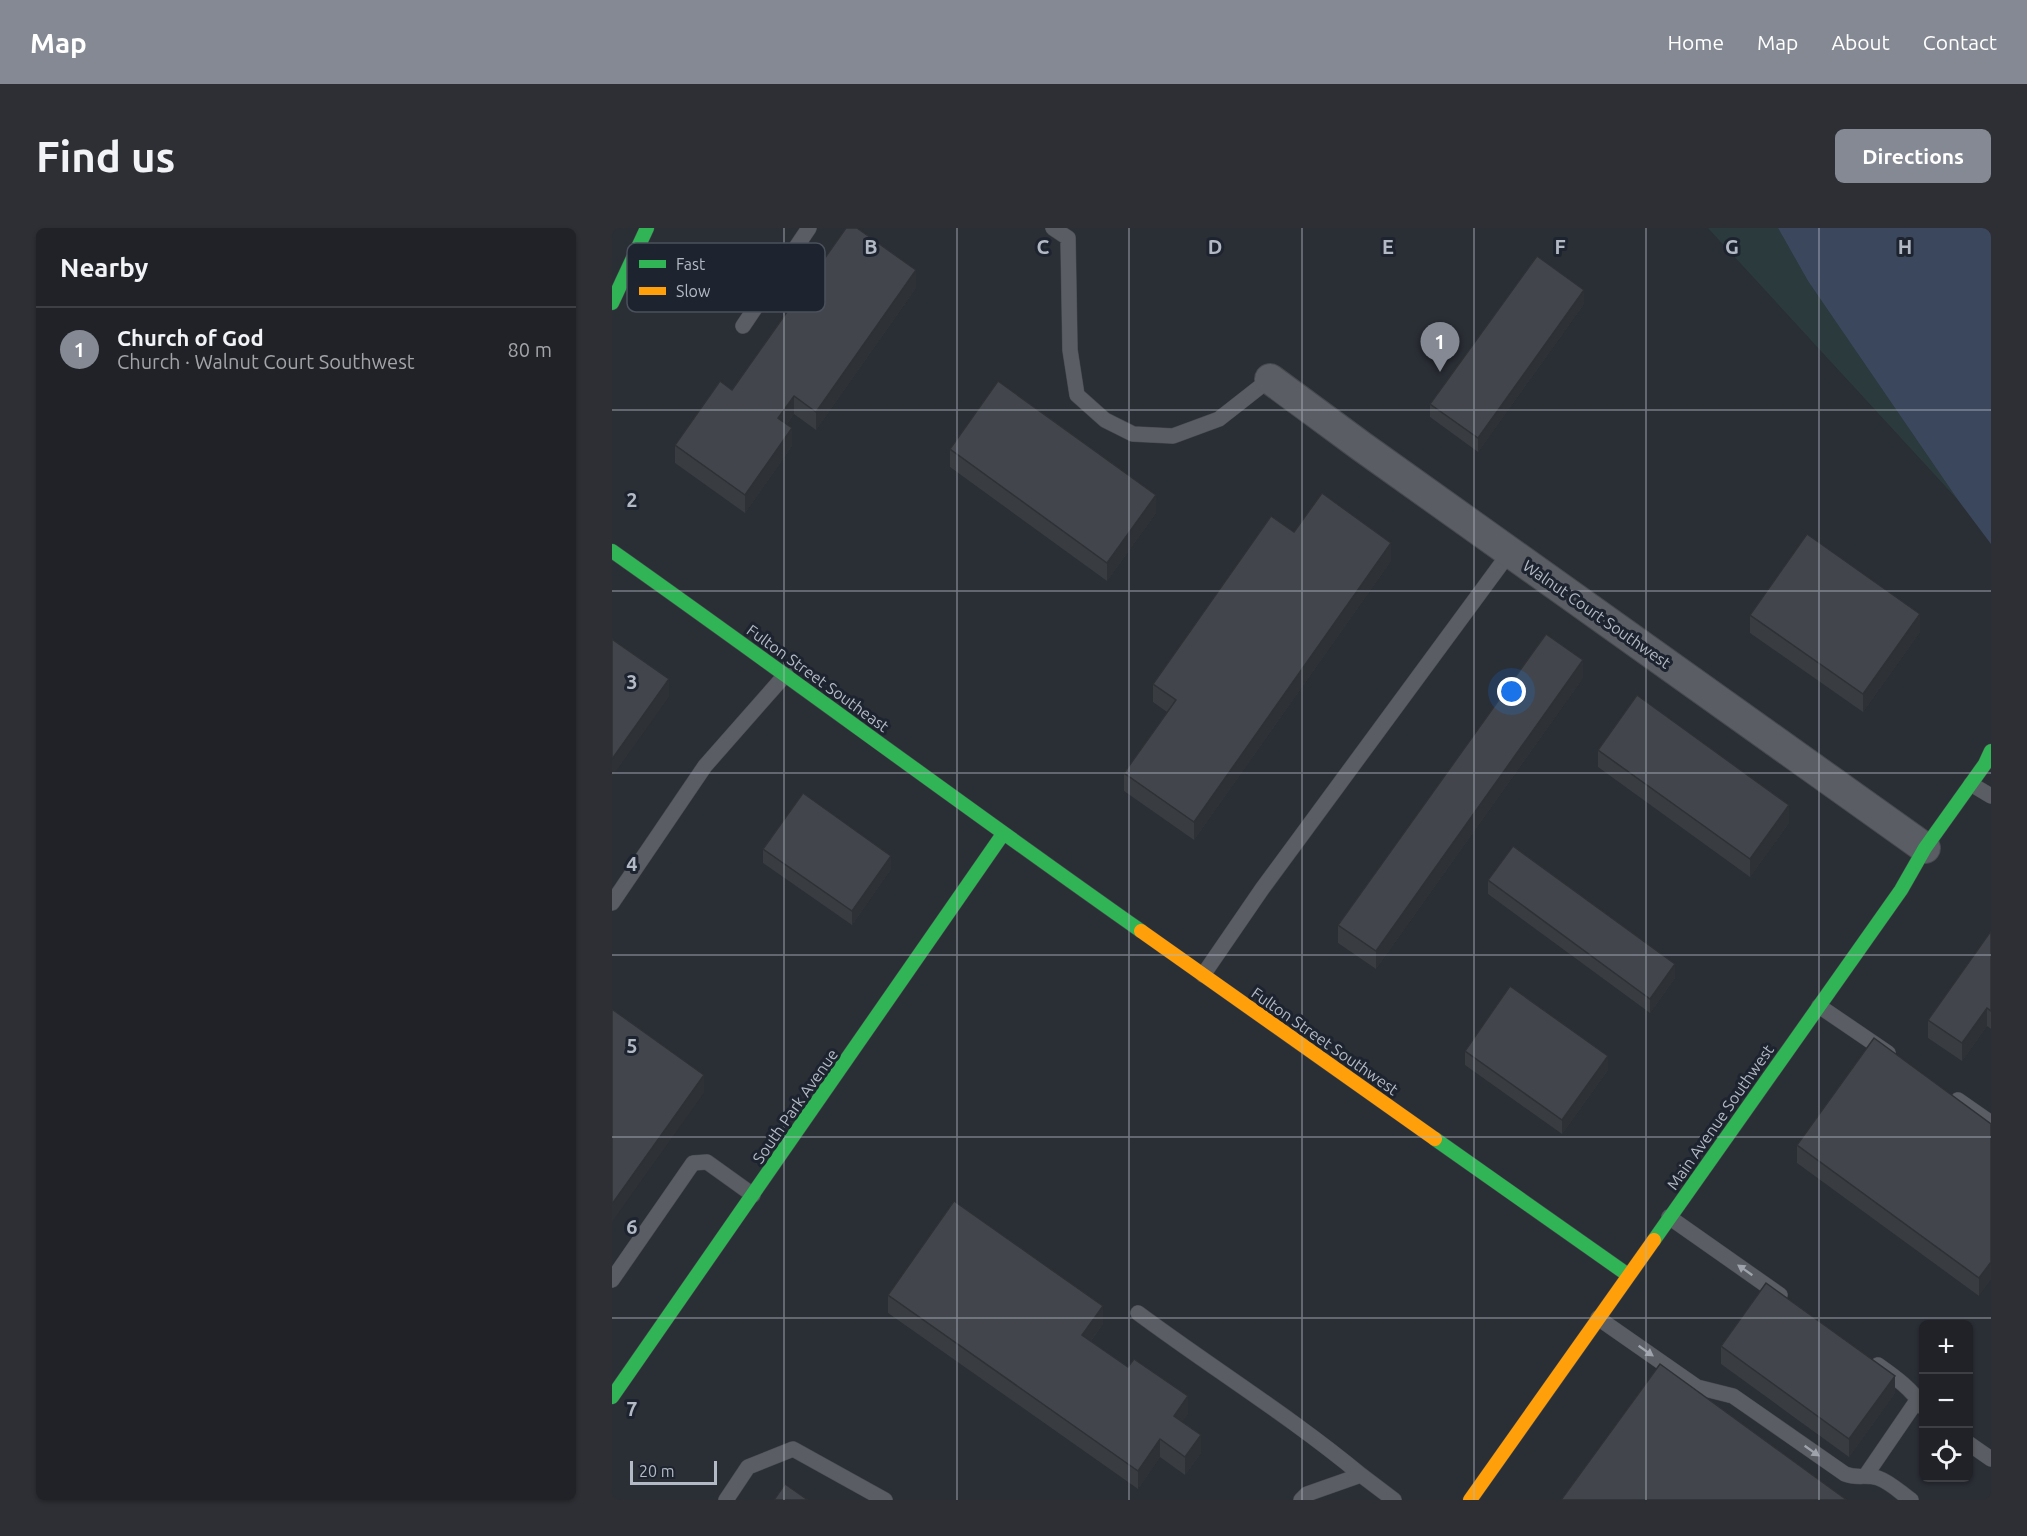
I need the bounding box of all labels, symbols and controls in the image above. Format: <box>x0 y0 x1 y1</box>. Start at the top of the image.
text: Map <box>30 27 87 58</box>
text: Home <box>1667 30 1724 54</box>
text: Map <box>1757 30 1798 54</box>
text: About <box>1831 30 1890 54</box>
text: Contact <box>1923 30 1997 54</box>
button: Directions <box>1835 129 1991 183</box>
text: Find us <box>36 133 175 180</box>
text: B <box>864 235 878 258</box>
text: C <box>1037 235 1050 258</box>
text: D <box>1208 235 1222 258</box>
text: E <box>1382 235 1394 258</box>
text: F <box>1554 235 1566 258</box>
text: G <box>1725 235 1739 258</box>
text: H <box>1898 235 1912 258</box>
legend <box>627 243 825 312</box>
text: Nearby <box>60 253 148 282</box>
text: Fast <box>676 255 706 273</box>
text: Slow <box>676 282 711 300</box>
pin: 1 <box>1420 322 1460 372</box>
text: Church of God <box>117 325 264 350</box>
text: 1 <box>74 338 85 361</box>
text: 80 m <box>508 338 552 361</box>
text: Church · Walnut Court Southwest <box>117 350 415 373</box>
text: 2 <box>626 488 638 511</box>
street label: Walnut Court Southwest <box>1520 556 1675 672</box>
street label: Fulton Street Southeast <box>744 621 893 736</box>
text: 3 <box>626 670 638 693</box>
your location <box>1497 677 1526 706</box>
text: 4 <box>626 852 638 875</box>
street label: Fulton Street Southwest <box>1248 983 1402 1099</box>
text: 5 <box>626 1034 638 1057</box>
street label: Main Avenue Southwest <box>1663 1040 1777 1193</box>
street label: South Park Avenue <box>749 1045 841 1167</box>
text: 6 <box>626 1215 638 1238</box>
one-way arrow <box>1737 1264 1753 1276</box>
map controls <box>1919 1320 1973 1482</box>
button: + <box>1919 1320 1973 1374</box>
one-way arrow <box>1638 1345 1654 1357</box>
button: − <box>1919 1374 1973 1428</box>
text: 7 <box>626 1397 638 1420</box>
button: locate <box>1919 1428 1973 1482</box>
one-way arrow <box>1803 1445 1819 1457</box>
scale bar <box>630 1458 717 1486</box>
text: 20 m <box>639 1462 675 1480</box>

